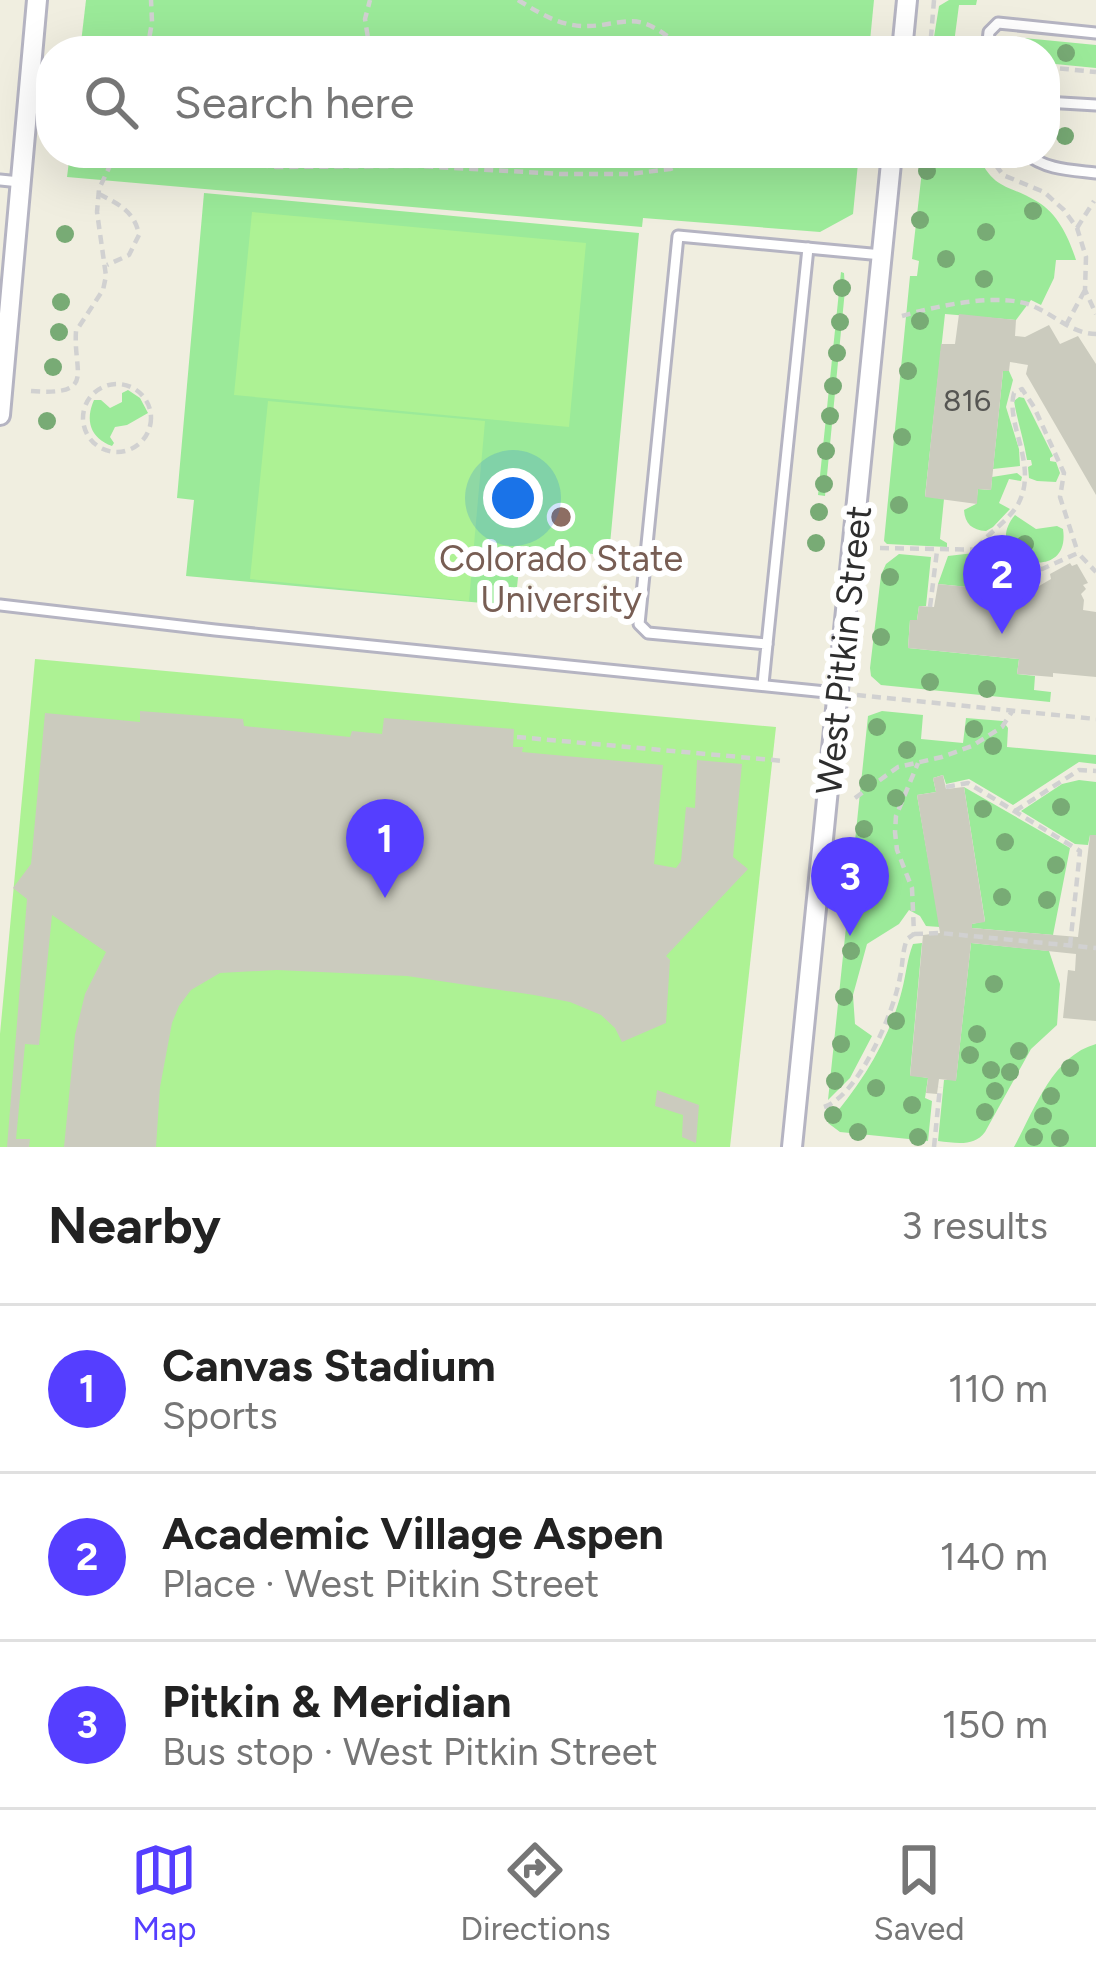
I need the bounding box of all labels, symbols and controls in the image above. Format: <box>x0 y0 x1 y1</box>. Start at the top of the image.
search box <box>36 36 1060 168</box>
icon: search <box>78 69 144 135</box>
text: Search here <box>174 75 414 129</box>
house number: 816 <box>943 382 991 419</box>
your location <box>483 468 543 528</box>
street label: West Pitkin Street <box>807 503 880 797</box>
marker: Colorado State University <box>548 504 574 530</box>
pin: 2 <box>963 535 1041 634</box>
place label: Colorado State University <box>439 537 683 621</box>
pin: 1 <box>346 799 424 898</box>
pin: 3 <box>811 837 889 936</box>
text: Nearby <box>48 1195 221 1256</box>
text: 3 results <box>901 1202 1048 1249</box>
text: Canvas Stadium <box>162 1338 496 1392</box>
text: 1 <box>79 1365 95 1412</box>
text: 110 m <box>948 1365 1048 1412</box>
text: Sports <box>162 1392 278 1439</box>
text: Academic Village Aspen <box>162 1506 664 1560</box>
text: 2 <box>76 1533 98 1580</box>
text: 140 m <box>940 1533 1048 1580</box>
text: Place · West Pitkin Street <box>162 1560 599 1607</box>
text: Pitkin & Meridian <box>162 1674 512 1728</box>
text: 3 <box>76 1701 98 1748</box>
text: 150 m <box>942 1701 1048 1748</box>
text: Bus stop · West Pitkin Street <box>162 1728 658 1775</box>
tab: Map <box>131 1837 197 1948</box>
tab: Directions <box>460 1837 611 1948</box>
tab: Saved <box>874 1837 965 1948</box>

